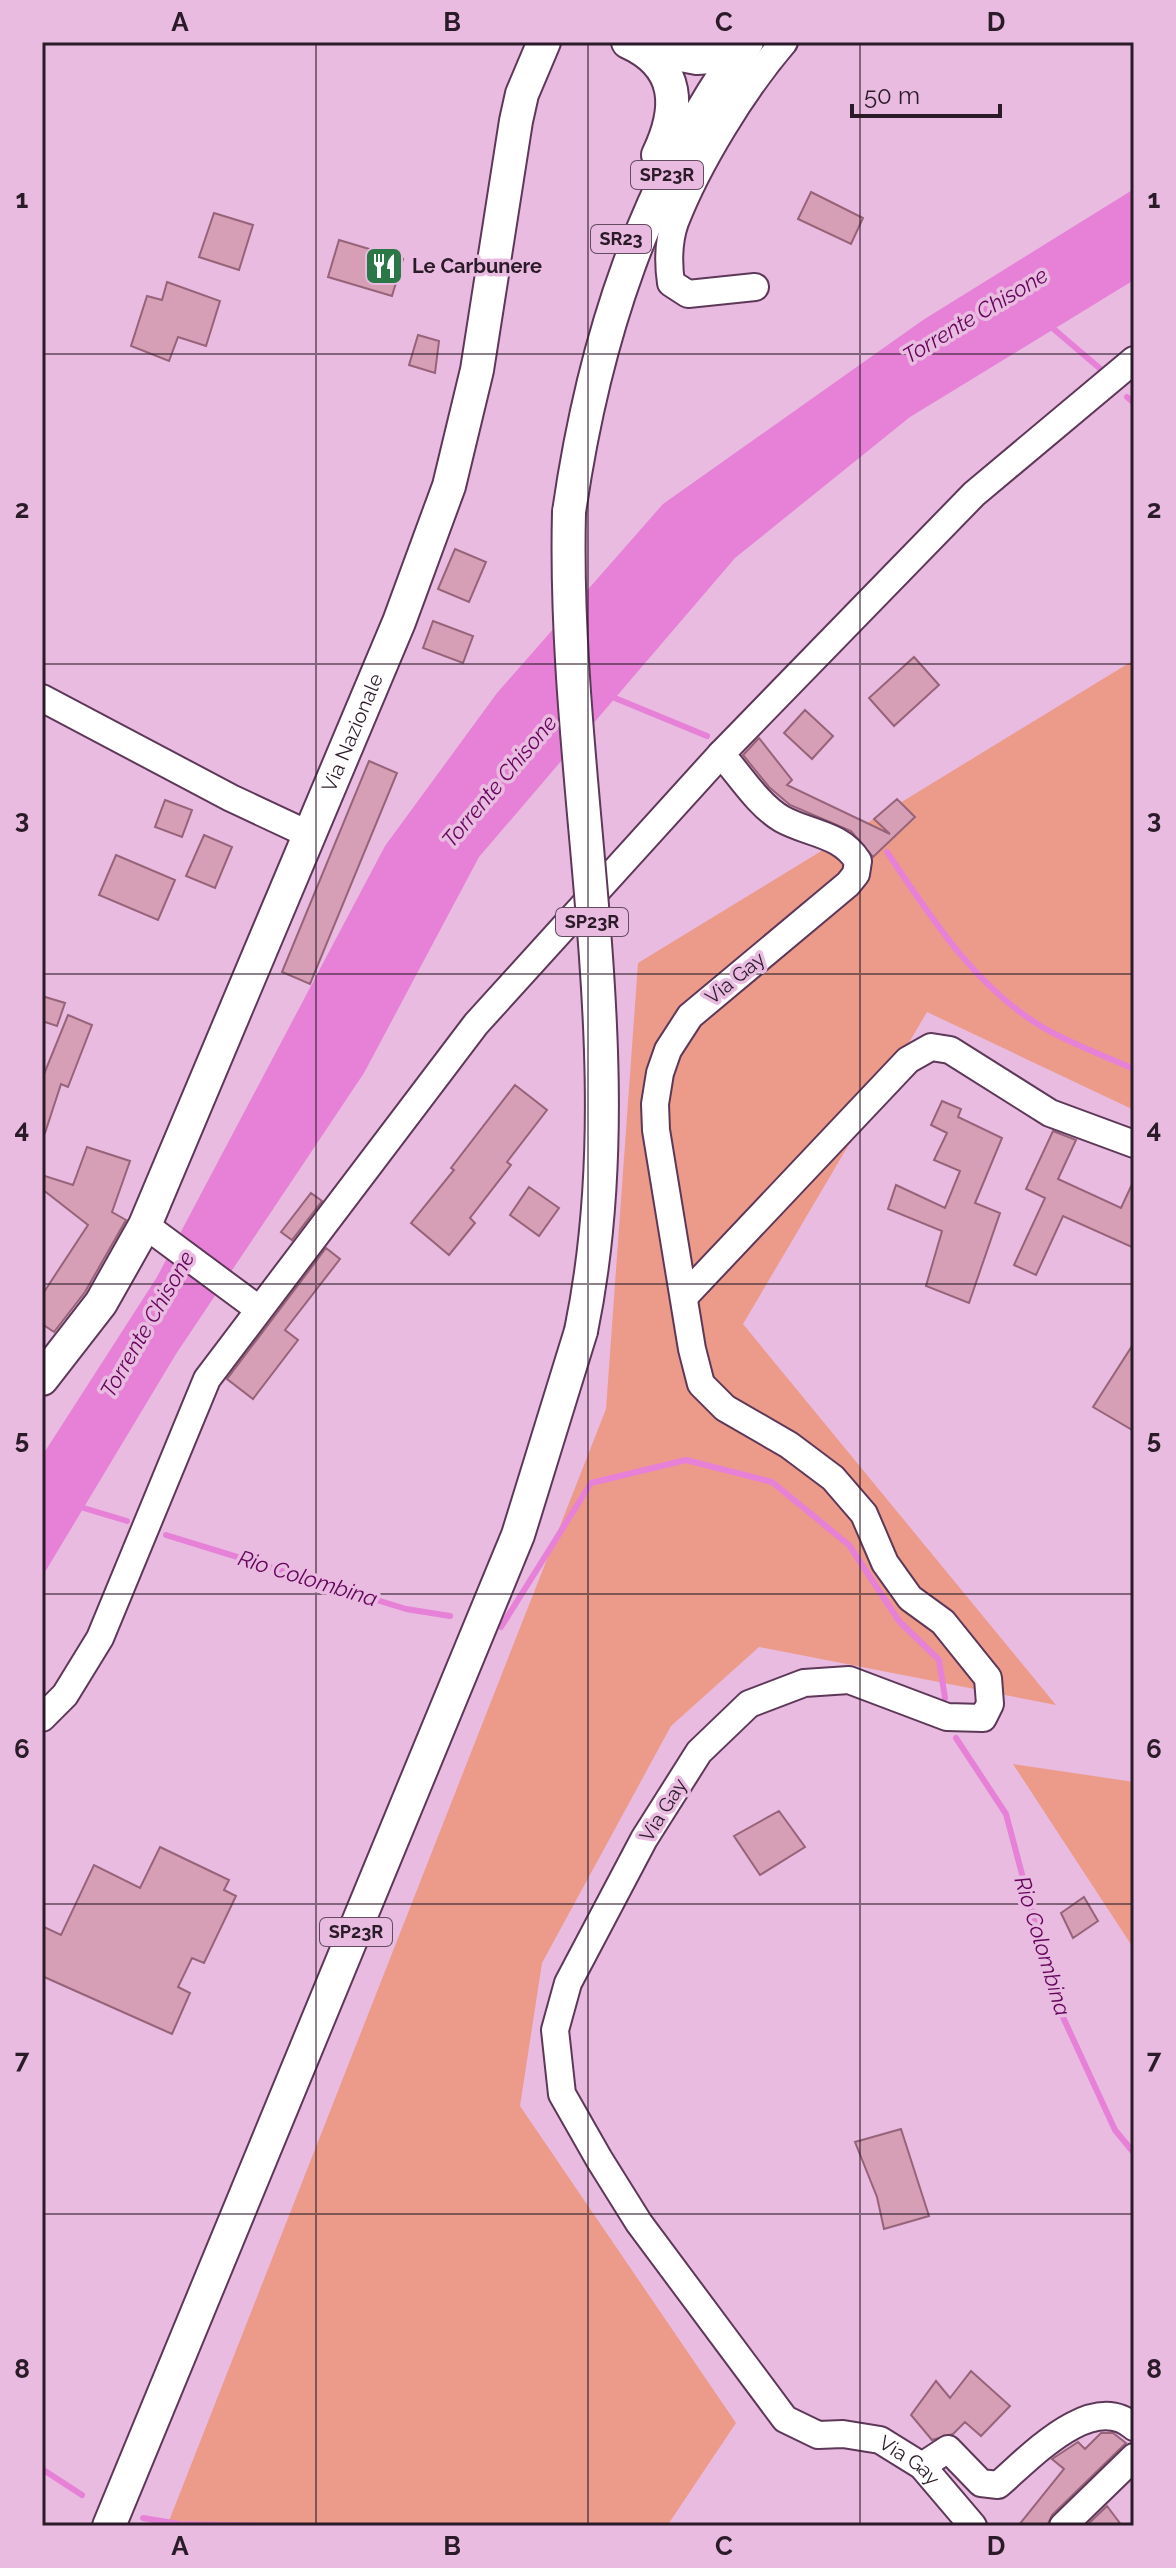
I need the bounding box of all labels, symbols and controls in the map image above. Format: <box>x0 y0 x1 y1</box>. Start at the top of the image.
text: A <box>171 7 189 37</box>
text: B <box>443 7 461 37</box>
text: C <box>715 7 733 37</box>
text: D <box>987 7 1005 37</box>
scale bar <box>852 68 1000 118</box>
text: 50 m <box>864 81 920 110</box>
road number: SP23R <box>631 161 703 189</box>
text: 1 <box>16 184 29 214</box>
text: 1 <box>1148 184 1161 214</box>
road number: SR23 <box>591 225 651 253</box>
restaurant icon: Le Carbunere <box>363 245 405 287</box>
place label: Le Carbunere <box>412 254 542 278</box>
water label: Torrente Chisone <box>898 261 1052 368</box>
text: 2 <box>15 494 29 524</box>
text: 2 <box>1147 494 1161 524</box>
street label: Via Nazionale <box>317 670 388 795</box>
water label: Torrente Chisone <box>436 710 562 852</box>
text: 3 <box>15 804 29 834</box>
text: 3 <box>1147 804 1161 834</box>
road number: SP23R <box>556 908 628 936</box>
street label: Via Gay <box>700 947 770 1009</box>
text: 4 <box>15 1114 29 1144</box>
text: 4 <box>1147 1114 1161 1144</box>
water label: Torrente Chisone <box>95 1246 199 1402</box>
text: 5 <box>15 1424 29 1454</box>
text: 5 <box>1147 1424 1161 1454</box>
water label: Rio Colombina <box>235 1544 381 1612</box>
text: 6 <box>14 1734 30 1764</box>
text: 6 <box>1146 1734 1162 1764</box>
street label: Via Gay <box>634 1774 692 1846</box>
water label: Rio Colombina <box>1009 1873 1077 2019</box>
road number: SP23R <box>320 1918 392 1946</box>
text: 7 <box>15 2044 30 2074</box>
text: 7 <box>1147 2044 1162 2074</box>
text: 8 <box>14 2354 30 2384</box>
text: 8 <box>1146 2354 1162 2384</box>
street label: Via Gay <box>875 2430 945 2490</box>
text: A <box>171 2531 189 2561</box>
text: B <box>443 2531 461 2561</box>
text: C <box>715 2531 733 2561</box>
text: D <box>987 2531 1005 2561</box>

